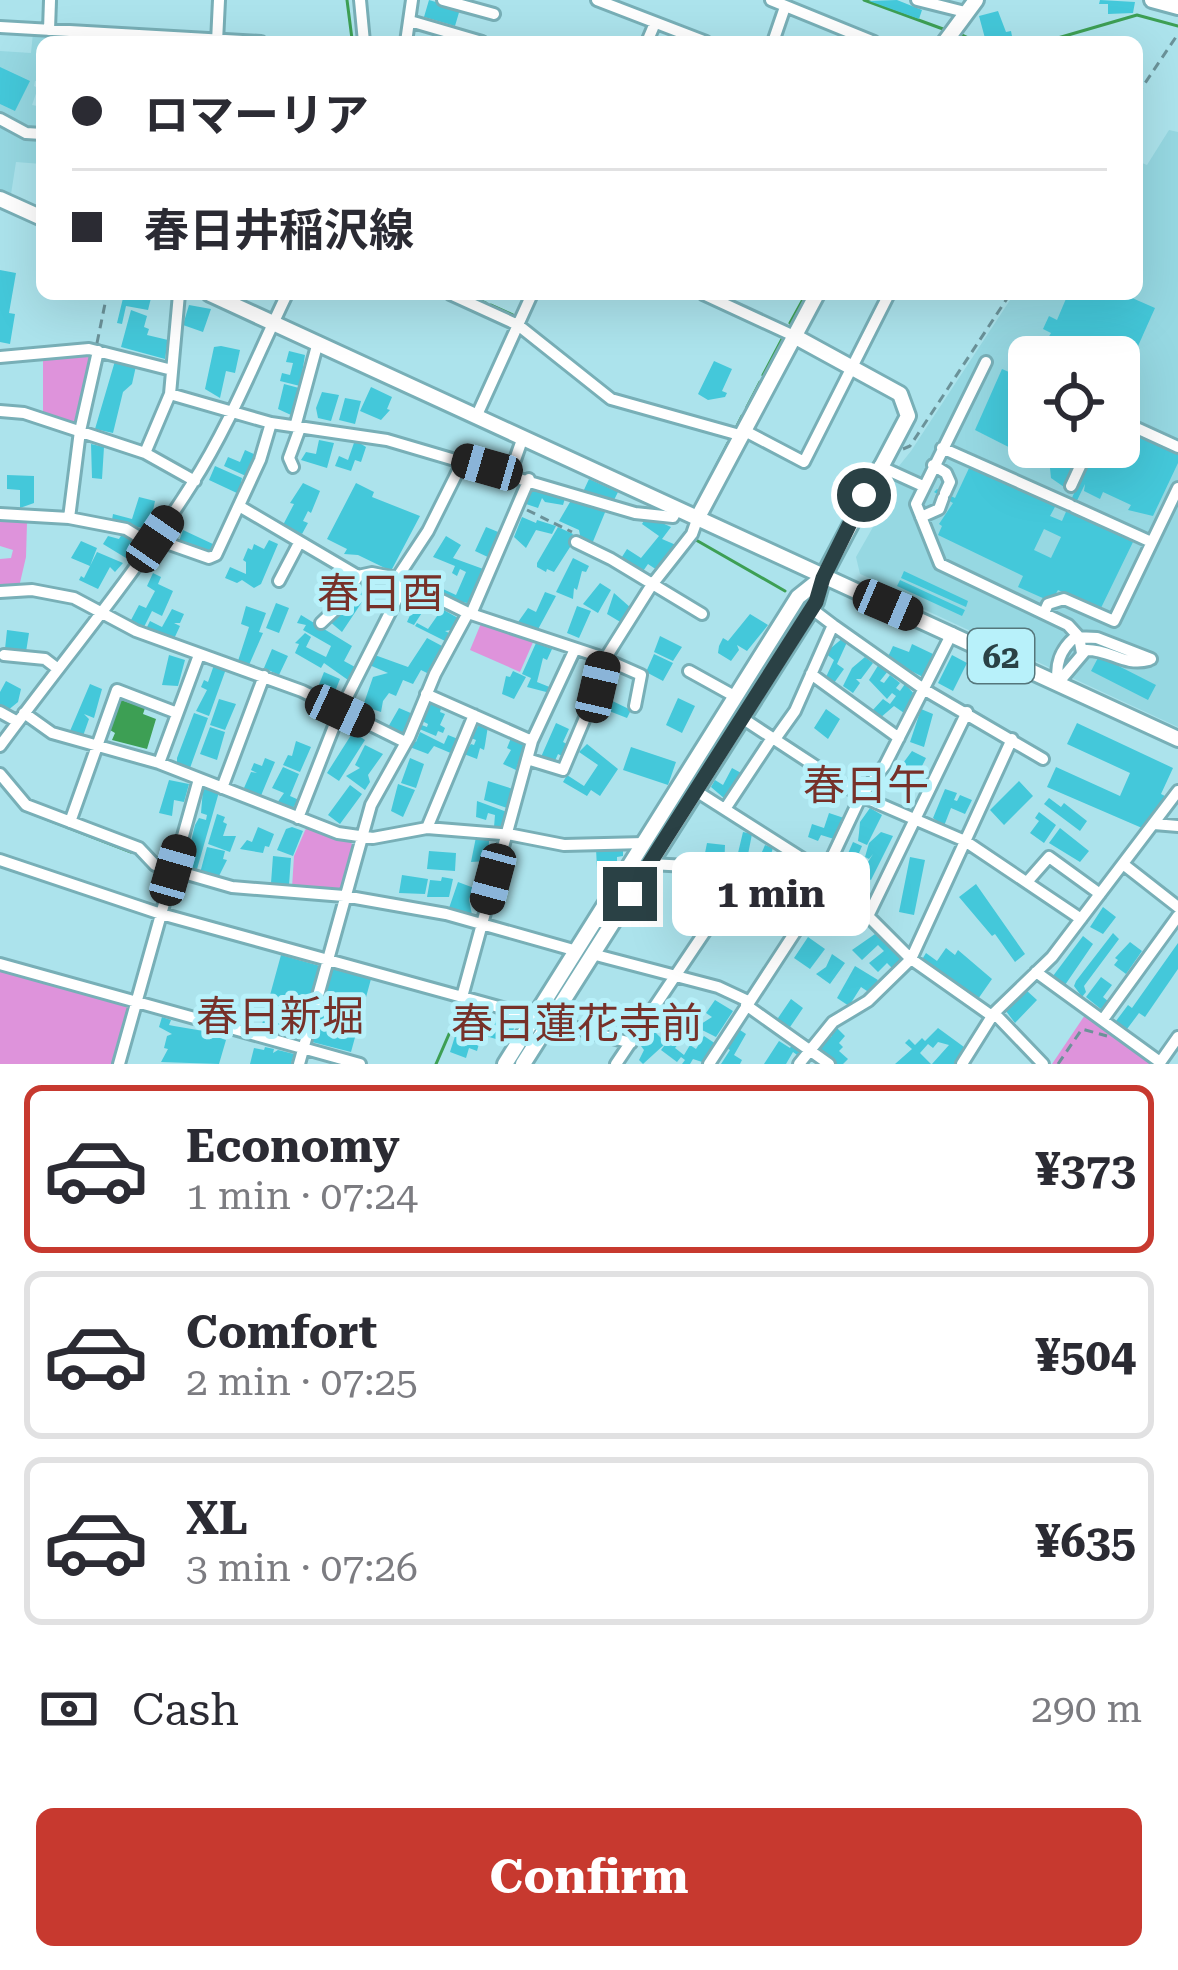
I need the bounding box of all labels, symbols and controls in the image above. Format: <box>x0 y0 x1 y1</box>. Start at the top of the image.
text: ロマーリア <box>144 89 369 142</box>
text: 春日井稲沢線 <box>144 204 414 257</box>
map controls <box>1008 336 1140 468</box>
button: locate <box>1008 336 1140 468</box>
car <box>447 440 527 494</box>
route start <box>837 468 891 522</box>
car <box>120 499 190 579</box>
district label: 春日酉 <box>317 569 443 618</box>
car <box>848 574 928 636</box>
road number: 62 <box>968 629 1034 683</box>
car <box>572 648 624 726</box>
car <box>300 679 380 743</box>
district label: 春日午 <box>803 761 929 810</box>
car <box>146 830 200 910</box>
car <box>466 840 520 918</box>
callout: 1 min <box>672 852 870 936</box>
route end <box>603 867 657 921</box>
text: 1 min <box>717 871 825 917</box>
district label: 春日新堀 <box>196 992 364 1041</box>
district label: 春日蓮花寺前 <box>451 999 703 1048</box>
icon: car <box>42 1115 150 1223</box>
text: Economy <box>186 1120 400 1173</box>
text: ¥373 <box>1035 1143 1136 1196</box>
text: 1 min · 07:24 <box>186 1173 418 1219</box>
icon: car <box>42 1301 150 1409</box>
text: Comfort <box>186 1306 377 1359</box>
text: ¥504 <box>1035 1329 1136 1382</box>
text: 2 min · 07:25 <box>186 1359 418 1405</box>
icon: car <box>42 1487 150 1595</box>
text: XL <box>186 1492 248 1545</box>
text: ¥635 <box>1035 1515 1136 1568</box>
text: 3 min · 07:26 <box>186 1545 418 1591</box>
icon: cash <box>36 1676 102 1742</box>
text: Cash <box>132 1683 239 1736</box>
text: 290 m <box>1031 1686 1142 1732</box>
button: Confirm <box>36 1808 1142 1946</box>

